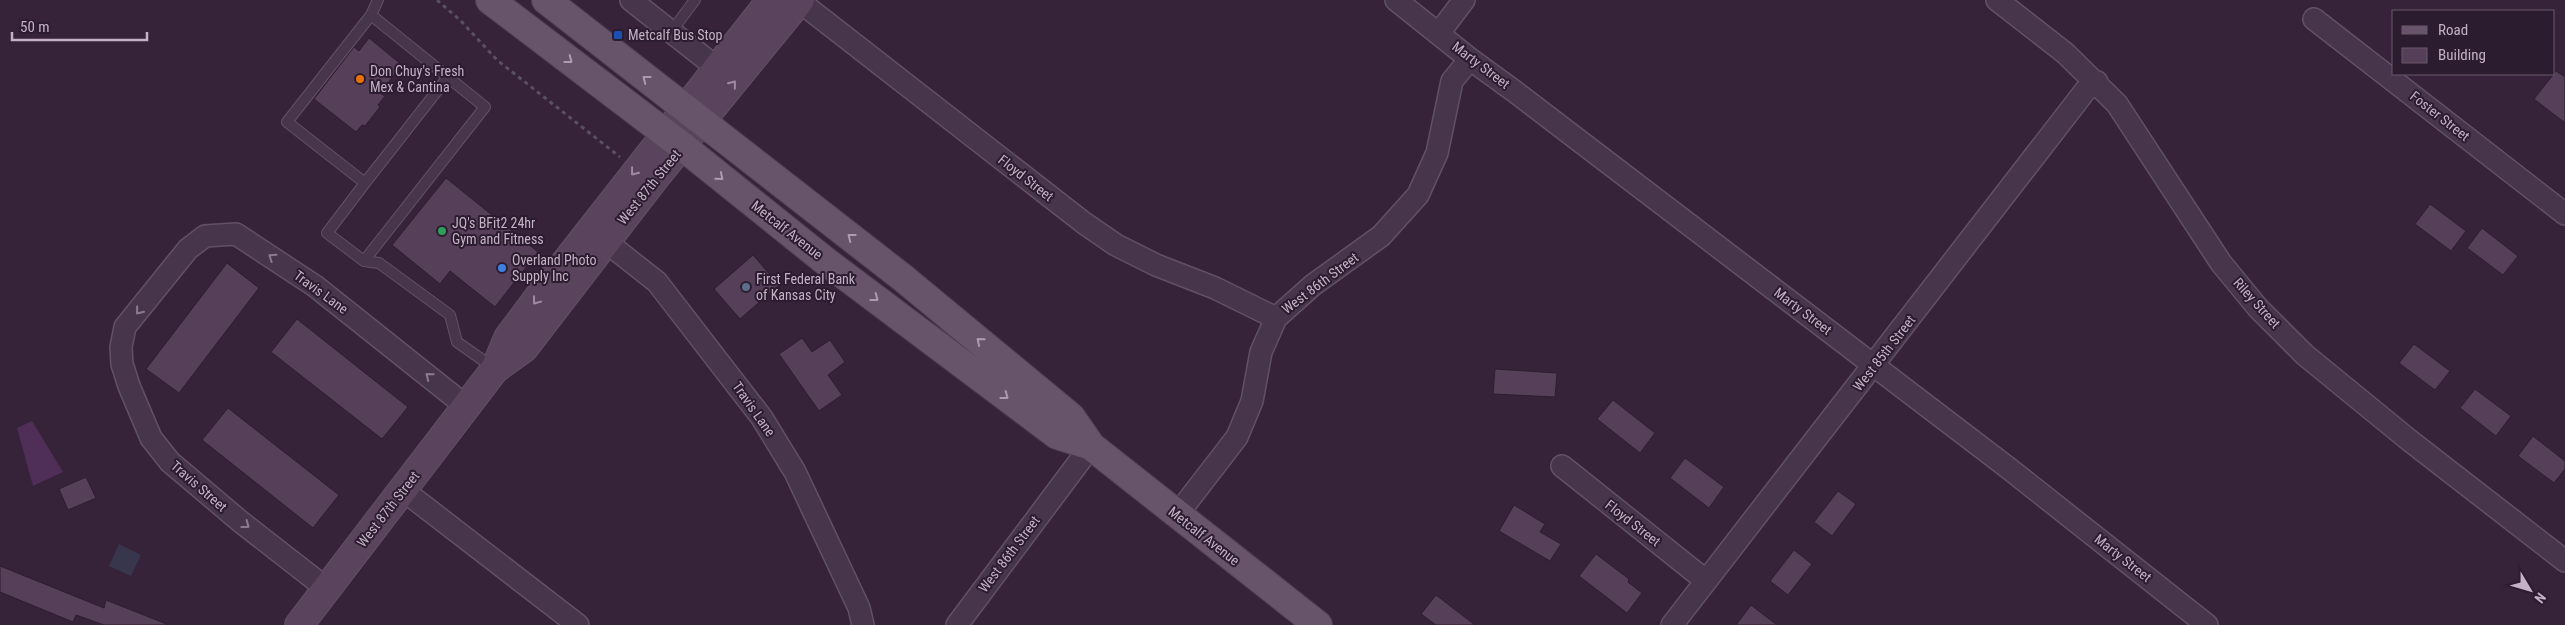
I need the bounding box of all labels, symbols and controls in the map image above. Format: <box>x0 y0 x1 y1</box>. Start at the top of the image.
scale bar <box>12 10 148 42</box>
legend <box>2392 10 2555 75</box>
text: 50 m <box>20 18 50 36</box>
text: Road <box>2438 21 2468 39</box>
place label: Metcalf Bus Stop <box>628 27 723 43</box>
marker: Metcalf Bus Stop <box>612 29 624 41</box>
street label: Marty Street <box>1449 38 1513 92</box>
text: Building <box>2438 46 2486 64</box>
one-way arrow <box>563 54 572 63</box>
place label: Don Chuy's Fresh Mex & Cantina <box>370 63 464 95</box>
marker: Don Chuy's Fresh Mex & Cantina <box>354 73 366 85</box>
one-way arrow <box>643 76 652 84</box>
one-way arrow <box>728 81 736 90</box>
street label: Foster Street <box>2407 88 2473 144</box>
street label: West 87th Street <box>614 146 684 228</box>
street label: Floyd Street <box>995 152 1057 204</box>
one-way arrow <box>632 166 640 175</box>
one-way arrow <box>714 171 723 179</box>
street label: Metcalf Avenue <box>748 197 826 263</box>
place label: JQ's BFit2 24hr Gym and Fitness <box>452 215 544 247</box>
marker: JQ's BFit2 24hr Gym and Fitness <box>436 225 448 237</box>
one-way arrow <box>847 234 857 243</box>
street label: West 86th Street <box>1279 249 1361 317</box>
place label: Overland Photo Supply Inc <box>512 252 597 284</box>
one-way arrow <box>268 254 277 264</box>
marker: Overland Photo Supply Inc <box>496 262 508 274</box>
street label: Travis Lane <box>291 267 351 317</box>
place label: First Federal Bank of Kansas City <box>756 271 856 303</box>
street label: Riley Street <box>2230 275 2284 331</box>
marker: First Federal Bank of Kansas City <box>740 281 752 293</box>
street label: Marty Street <box>1771 284 1835 338</box>
one-way arrow <box>869 293 878 301</box>
one-way arrow <box>533 295 541 304</box>
one-way arrow <box>135 305 144 314</box>
street label: West 85th Street <box>1850 312 1918 394</box>
one-way arrow <box>977 339 986 347</box>
one-way arrow <box>426 374 435 382</box>
street label: Travis Lane <box>729 379 779 440</box>
one-way arrow <box>999 390 1009 399</box>
street label: Travis Street <box>168 457 230 515</box>
street label: West 87th Street <box>354 468 422 550</box>
street label: Floyd Street <box>1602 497 1664 549</box>
street label: Metcalf Avenue <box>1165 503 1243 569</box>
street label: West 86th Street <box>975 513 1043 595</box>
one-way arrow <box>240 520 249 528</box>
street label: Marty Street <box>2091 531 2155 585</box>
north arrow <box>2505 565 2555 615</box>
text: N <box>2531 590 2549 606</box>

